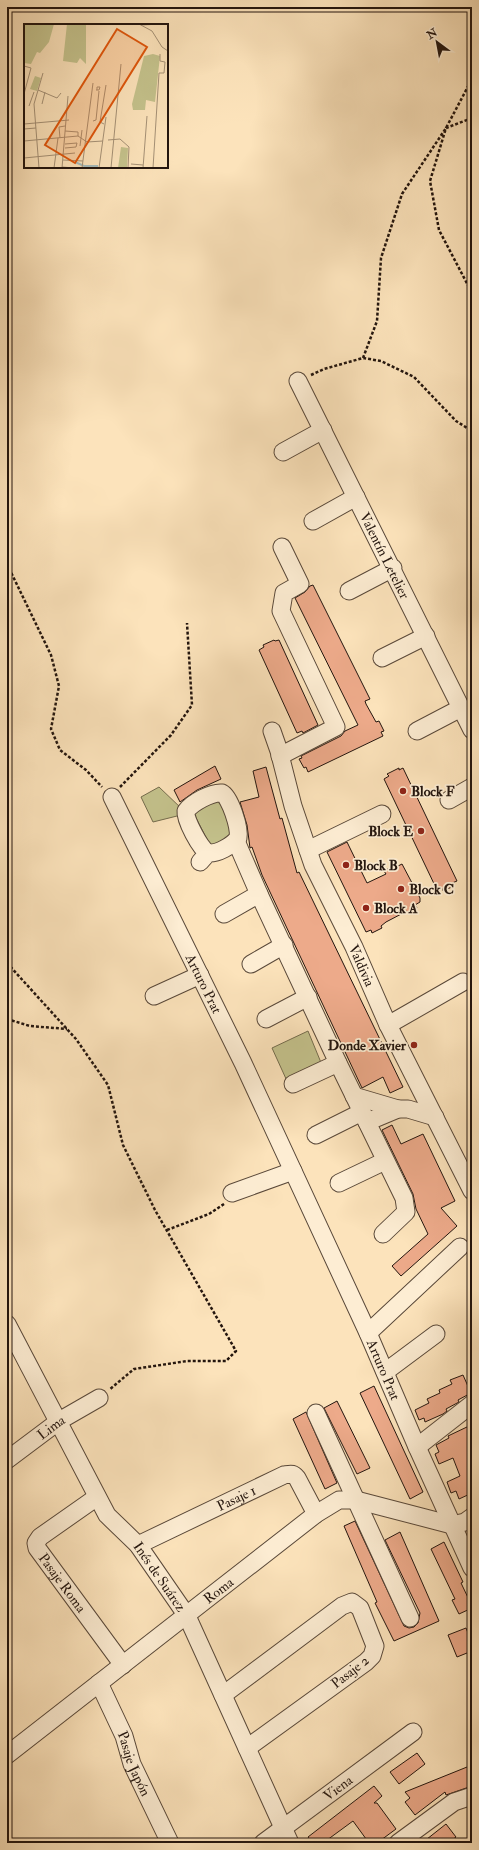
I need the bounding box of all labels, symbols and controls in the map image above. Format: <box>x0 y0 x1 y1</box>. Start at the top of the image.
north arrow <box>417 22 457 62</box>
inset map <box>24 24 168 168</box>
text: N <box>423 25 441 43</box>
street label: Valentín Letelier <box>356 510 414 602</box>
place label: Block F <box>411 783 455 800</box>
marker: Block F <box>398 786 408 796</box>
place label: Block E <box>368 823 413 840</box>
marker: Block E <box>416 826 426 836</box>
place label: Block B <box>354 857 398 874</box>
marker: Block B <box>341 860 351 870</box>
place label: Block C <box>409 881 454 898</box>
marker: Block C <box>396 884 406 894</box>
place label: Block A <box>374 900 418 917</box>
marker: Block A <box>361 903 371 913</box>
street label: Valdivia <box>345 942 379 989</box>
street label: Arturo Prat <box>182 950 226 1017</box>
place label: Donde Xavier <box>328 1037 407 1054</box>
marker: Donde Xavier <box>409 1040 419 1050</box>
street label: Arturo Prat <box>363 1336 404 1403</box>
street label: Lima <box>34 1411 68 1443</box>
street label: Pasaje 1 <box>214 1481 259 1514</box>
street label: Inés de Suárez <box>130 1538 190 1615</box>
street label: Pasaje Roma <box>35 1550 90 1616</box>
street label: Roma <box>200 1573 237 1607</box>
street label: Pasaje 2 <box>328 1652 372 1692</box>
street label: Pasaje Japón <box>114 1728 155 1799</box>
street label: Viena <box>320 1771 356 1804</box>

